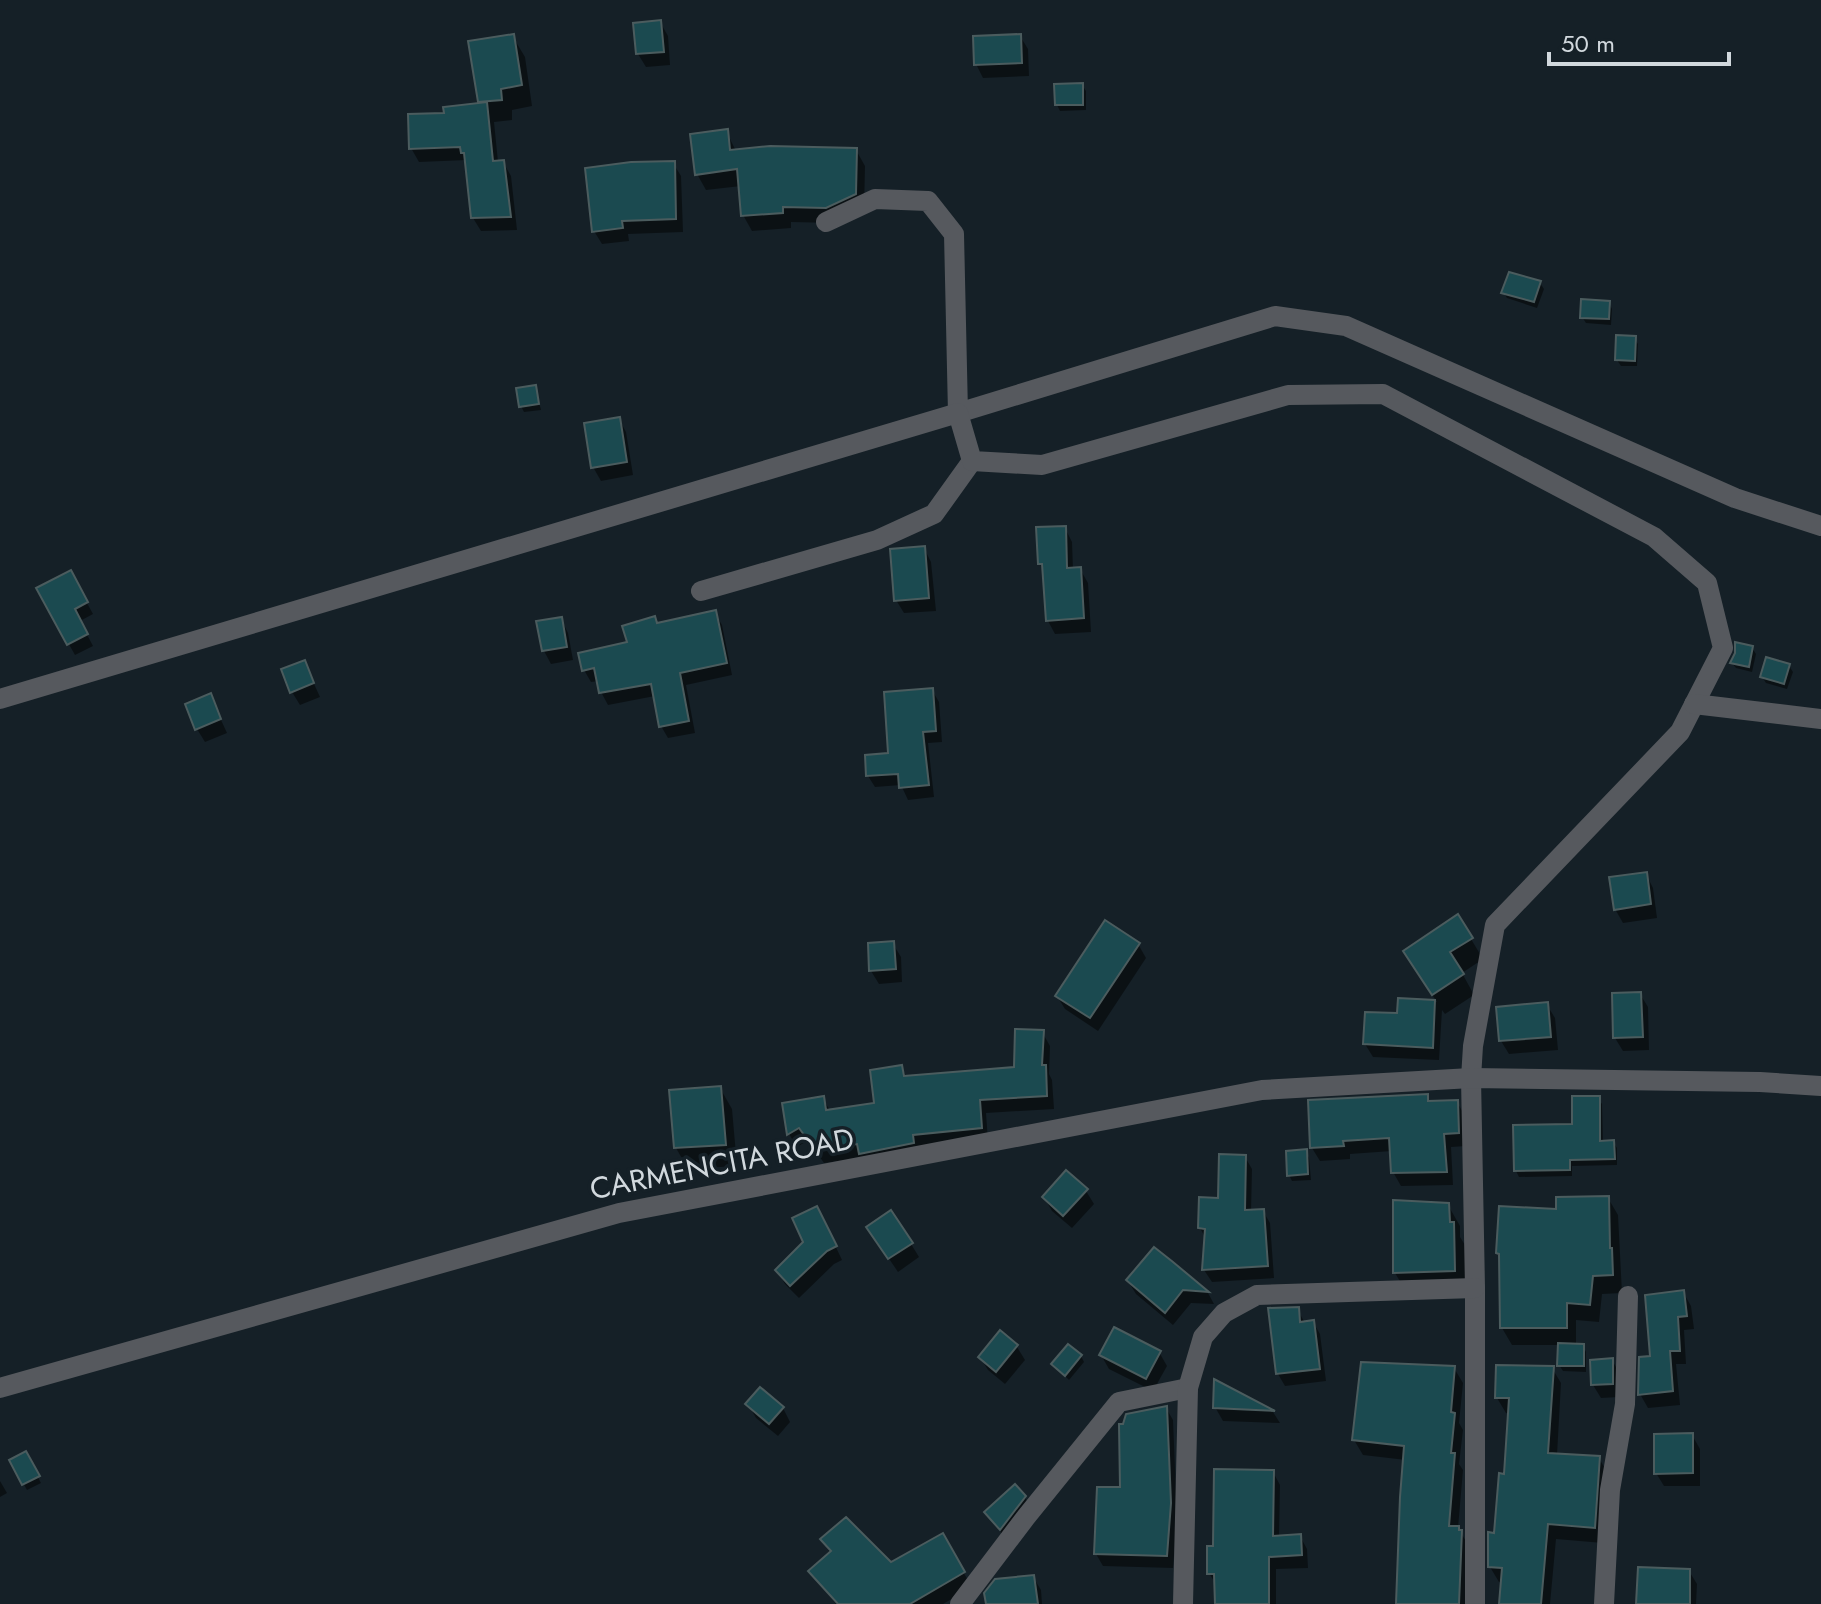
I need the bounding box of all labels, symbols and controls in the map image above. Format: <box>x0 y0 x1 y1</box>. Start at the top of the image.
scale bar <box>1549 16 1729 66</box>
text: 50 m <box>1561 26 1615 61</box>
street label: CARMENCITA ROAD <box>586 1117 858 1210</box>

